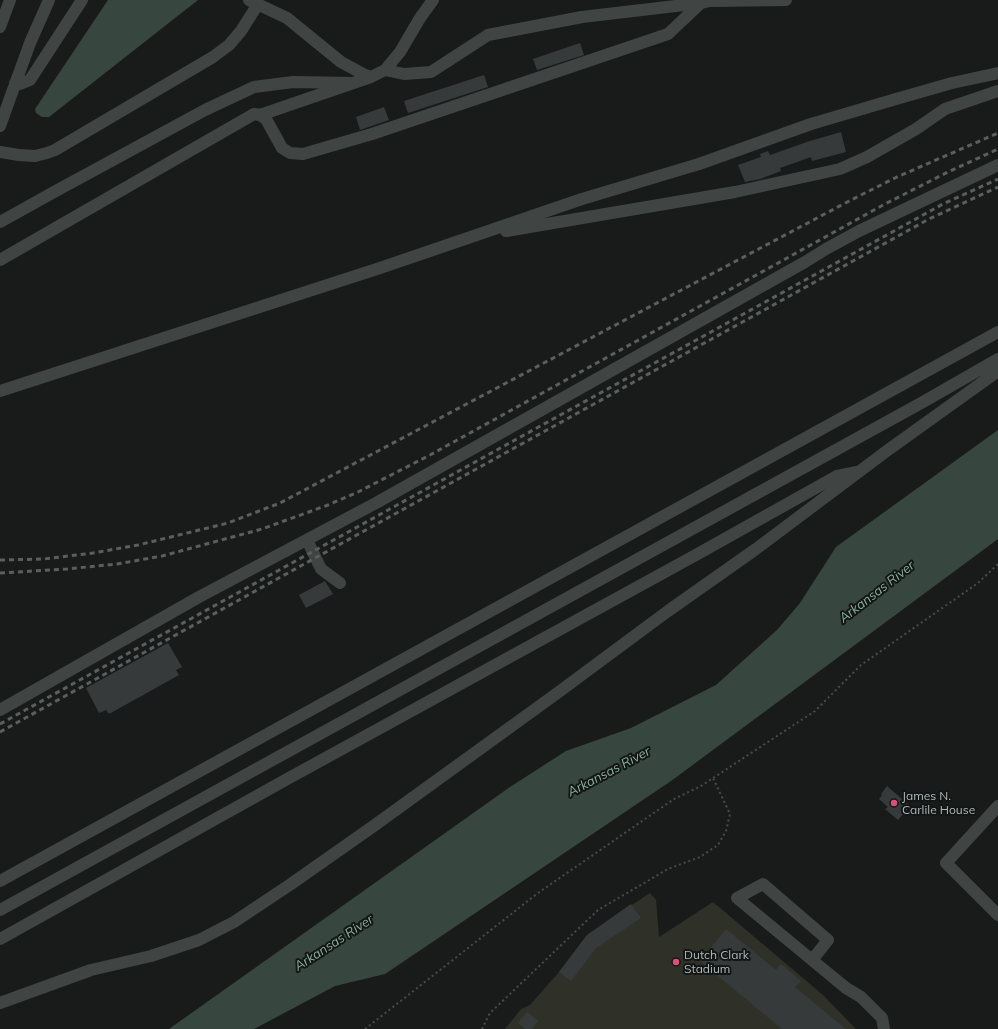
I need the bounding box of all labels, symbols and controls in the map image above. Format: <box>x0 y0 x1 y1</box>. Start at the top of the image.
water label: Arkansas River <box>836 558 918 626</box>
water label: Arkansas River <box>565 744 653 800</box>
place label: James N. Carlile House <box>902 789 975 817</box>
marker: James N. Carlile House <box>889 798 899 808</box>
water label: Arkansas River <box>292 912 376 974</box>
place label: Dutch Clark Stadium <box>684 948 749 976</box>
marker: Dutch Clark Stadium <box>671 957 681 967</box>

